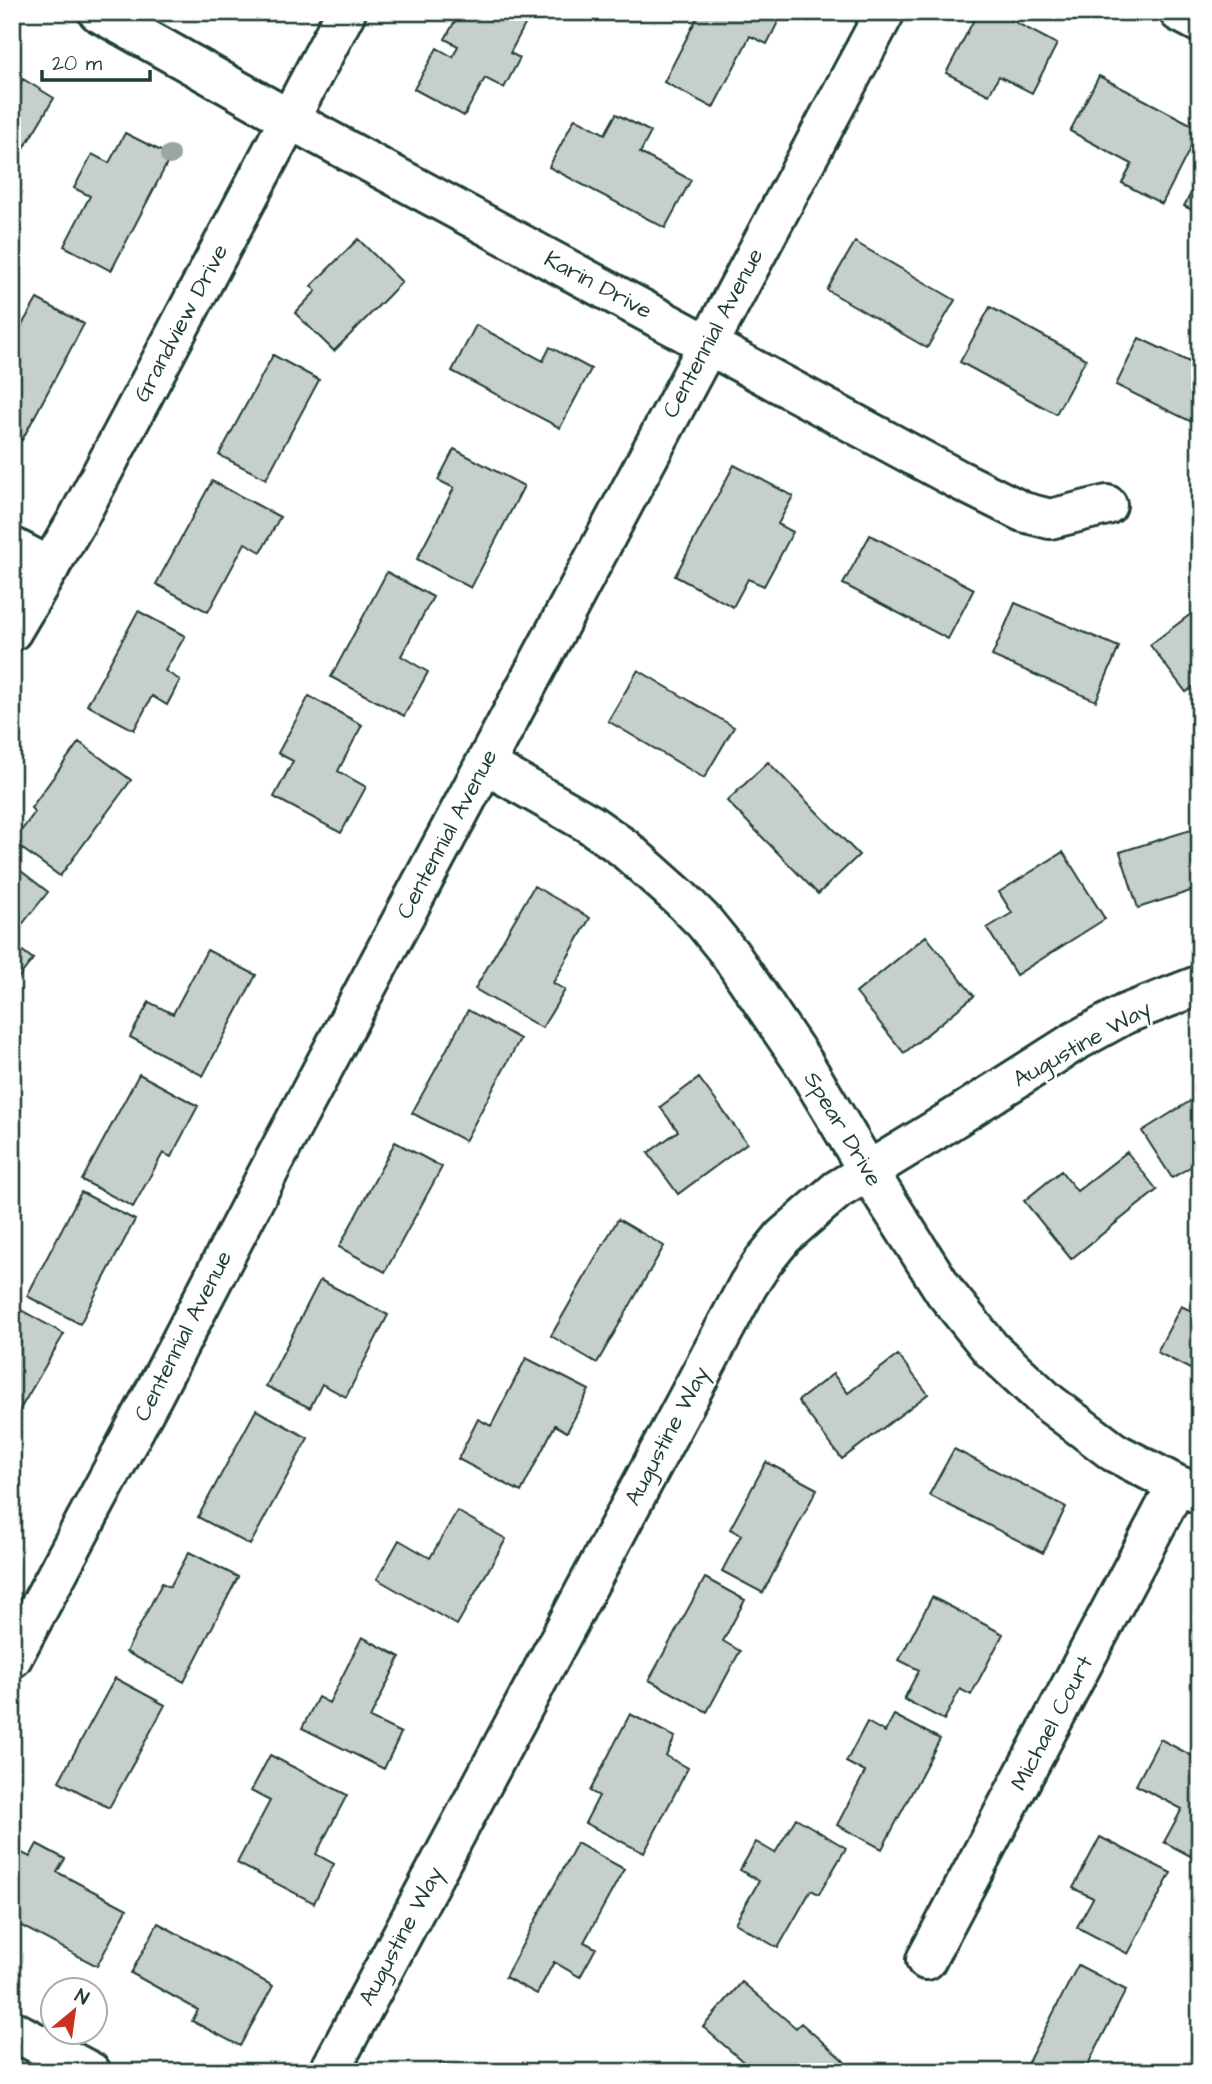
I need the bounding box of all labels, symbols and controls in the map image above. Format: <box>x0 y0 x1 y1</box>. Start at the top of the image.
scale bar <box>42 38 150 82</box>
text: 20 m <box>52 49 103 78</box>
street label: Grandview Drive <box>126 238 236 408</box>
street label: Karin Drive <box>538 243 658 327</box>
street label: Centennial Avenue <box>655 243 771 423</box>
street label: Centennial Avenue <box>389 744 505 924</box>
street label: Augustine Way <box>1007 993 1158 1096</box>
street label: Spear Drive <box>796 1065 890 1193</box>
street label: Centennial Avenue <box>126 1245 240 1427</box>
street label: Augustine Way <box>617 1360 718 1512</box>
street label: Michael Court <box>1003 1649 1101 1796</box>
street label: Augustine Way <box>351 1860 452 2012</box>
north arrow <box>38 1976 108 2046</box>
text: N <box>70 1983 93 2012</box>

